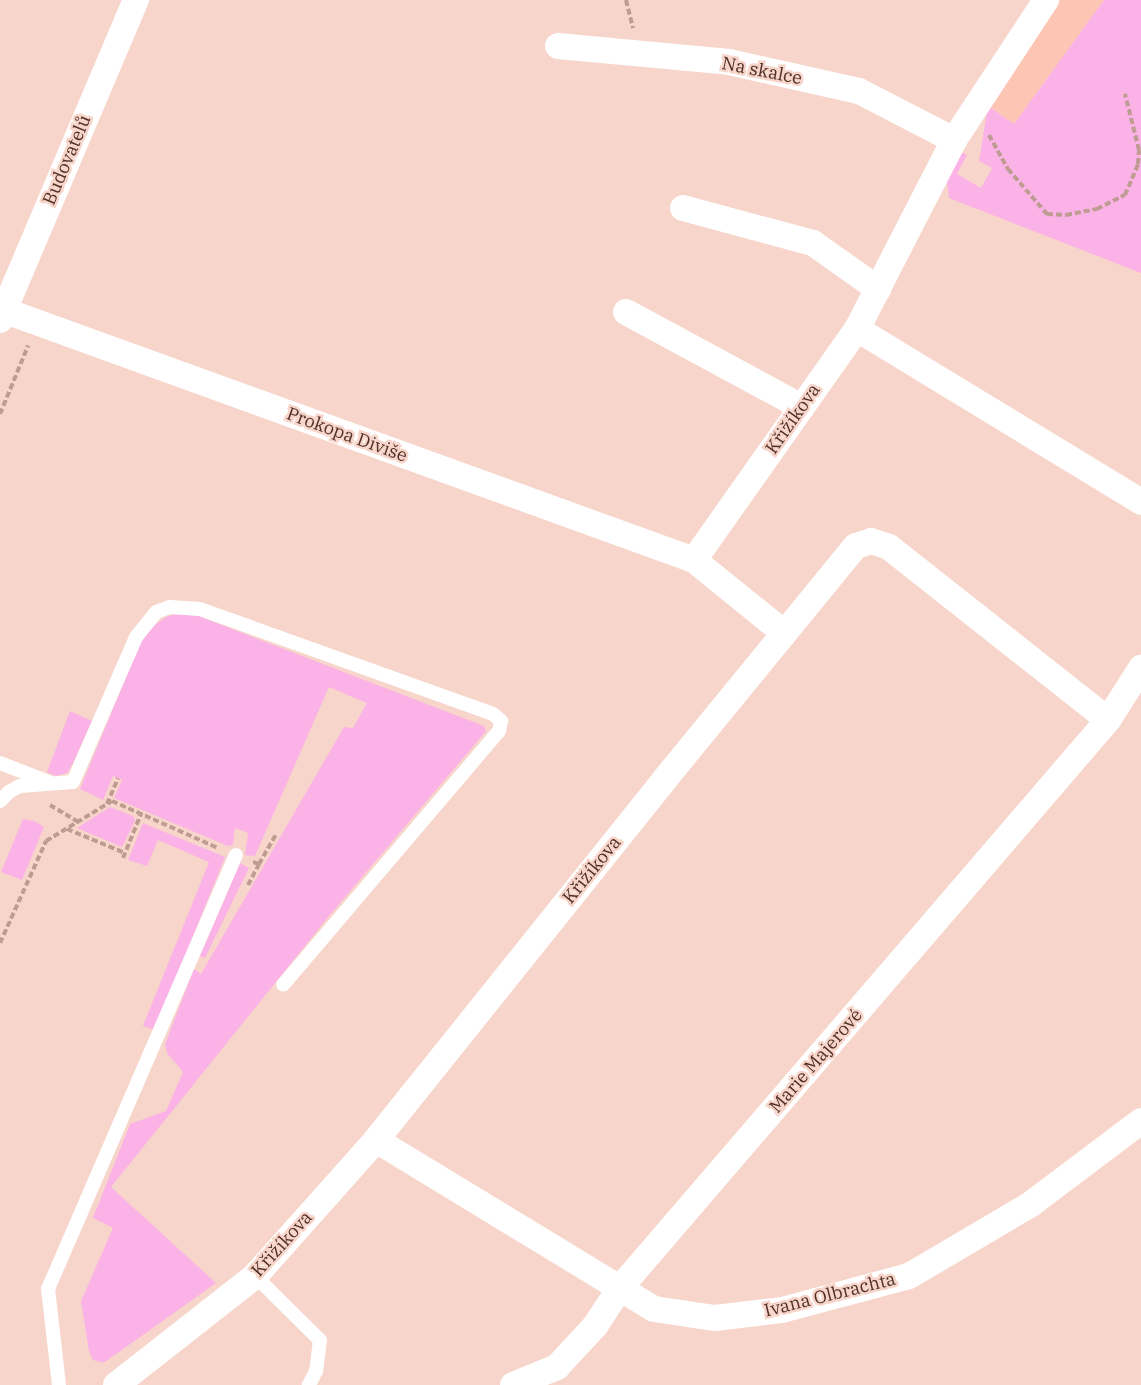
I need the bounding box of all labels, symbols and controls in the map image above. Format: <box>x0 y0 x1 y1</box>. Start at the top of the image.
street label: Na skalce <box>720 53 804 89</box>
street label: Budovatelů <box>38 112 96 208</box>
street label: Křižíkova <box>761 380 825 458</box>
street label: Prokopa Diviše <box>284 403 410 467</box>
street label: Křižíkova <box>558 832 626 908</box>
street label: Marie Majerové <box>765 1005 867 1117</box>
street label: Křižíkova <box>247 1207 317 1281</box>
street label: Ivana Olbrachta <box>762 1268 898 1322</box>

